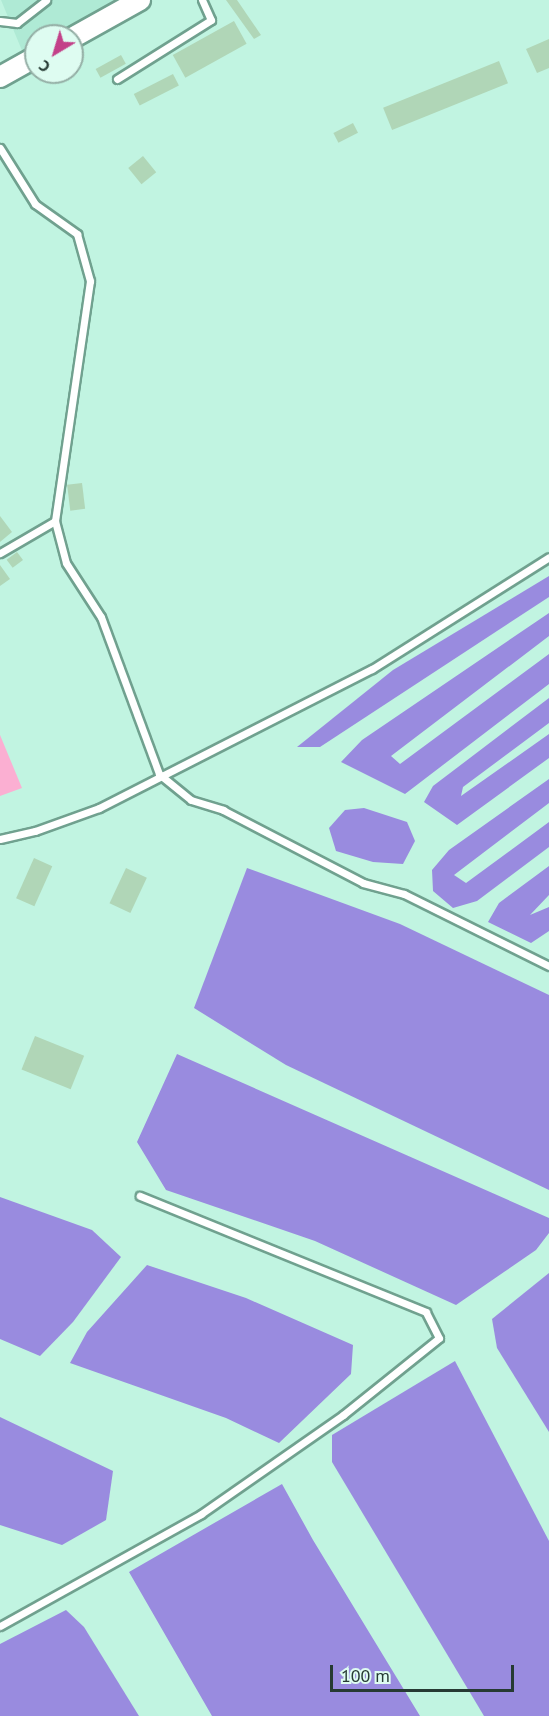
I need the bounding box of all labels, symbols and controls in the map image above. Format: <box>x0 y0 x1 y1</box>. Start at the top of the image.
north arrow <box>24 24 84 84</box>
text: С <box>34 56 54 77</box>
scale bar <box>333 1653 518 1691</box>
text: 100 m <box>341 1664 390 1687</box>

